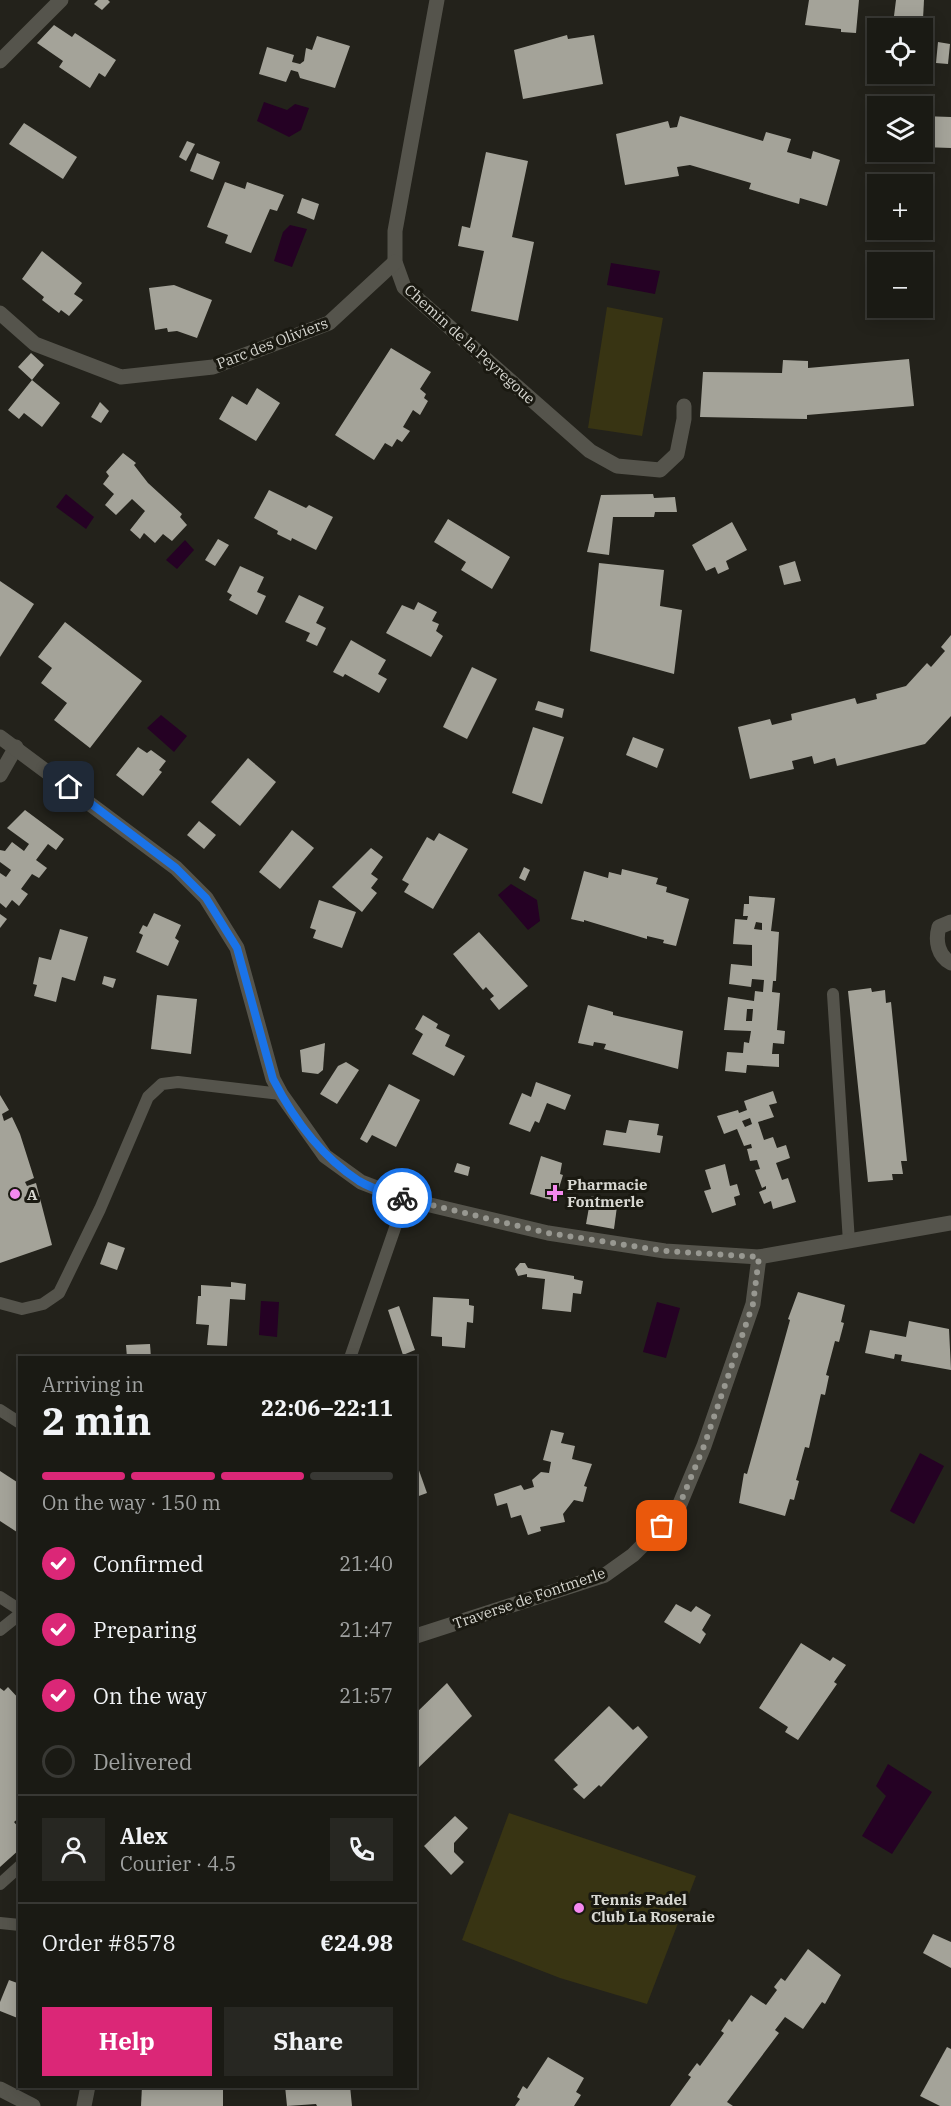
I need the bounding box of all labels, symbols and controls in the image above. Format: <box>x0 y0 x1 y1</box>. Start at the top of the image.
map controls <box>867 18 933 318</box>
button: locate <box>867 18 933 84</box>
button: layers <box>867 96 933 162</box>
button: + <box>867 174 933 240</box>
button: − <box>867 252 933 318</box>
street label: Chemin de la Peyregoue <box>401 280 539 408</box>
street label: Parc des Oliviers <box>214 313 330 373</box>
pin <box>43 761 94 812</box>
icon: home <box>52 770 85 803</box>
courier <box>372 1168 432 1228</box>
place label: Pharmacie Fontmerle <box>567 1175 648 1211</box>
icon: bike <box>386 1182 419 1215</box>
place label: A <box>27 1185 38 1204</box>
marker: Pharmacie Fontmerle <box>548 1186 562 1200</box>
marker: A <box>8 1187 22 1201</box>
text: Arriving in <box>42 1371 144 1398</box>
text: 22:06–22:11 <box>261 1393 393 1422</box>
text: 2 min <box>42 1395 151 1446</box>
text: On the way · 150 m <box>42 1489 221 1516</box>
pin <box>636 1500 687 1551</box>
icon: bag <box>645 1509 678 1542</box>
icon: check <box>42 1547 75 1580</box>
text: Confirmed <box>93 1549 204 1578</box>
text: 21:40 <box>339 1550 393 1577</box>
street label: Traverse de Fontmerle <box>450 1563 608 1633</box>
icon: check <box>42 1613 75 1646</box>
text: Preparing <box>93 1615 197 1644</box>
text: 21:47 <box>339 1616 393 1643</box>
icon: check <box>42 1679 75 1712</box>
text: On the way <box>93 1681 207 1710</box>
text: 21:57 <box>339 1682 393 1709</box>
text: Delivered <box>93 1747 192 1776</box>
button: person <box>42 1818 105 1881</box>
button: phone <box>330 1818 393 1881</box>
text: Alex <box>120 1821 168 1850</box>
text: Courier · 4.5 <box>120 1850 236 1877</box>
place label: Tennis Padel Club La Roseraie <box>591 1890 715 1926</box>
marker: Tennis Padel Club La Roseraie <box>572 1901 586 1915</box>
text: Order #8578 <box>42 1928 176 1957</box>
text: €24.98 <box>320 1928 393 1957</box>
button: Help <box>42 2007 212 2076</box>
button: Share <box>224 2007 393 2076</box>

